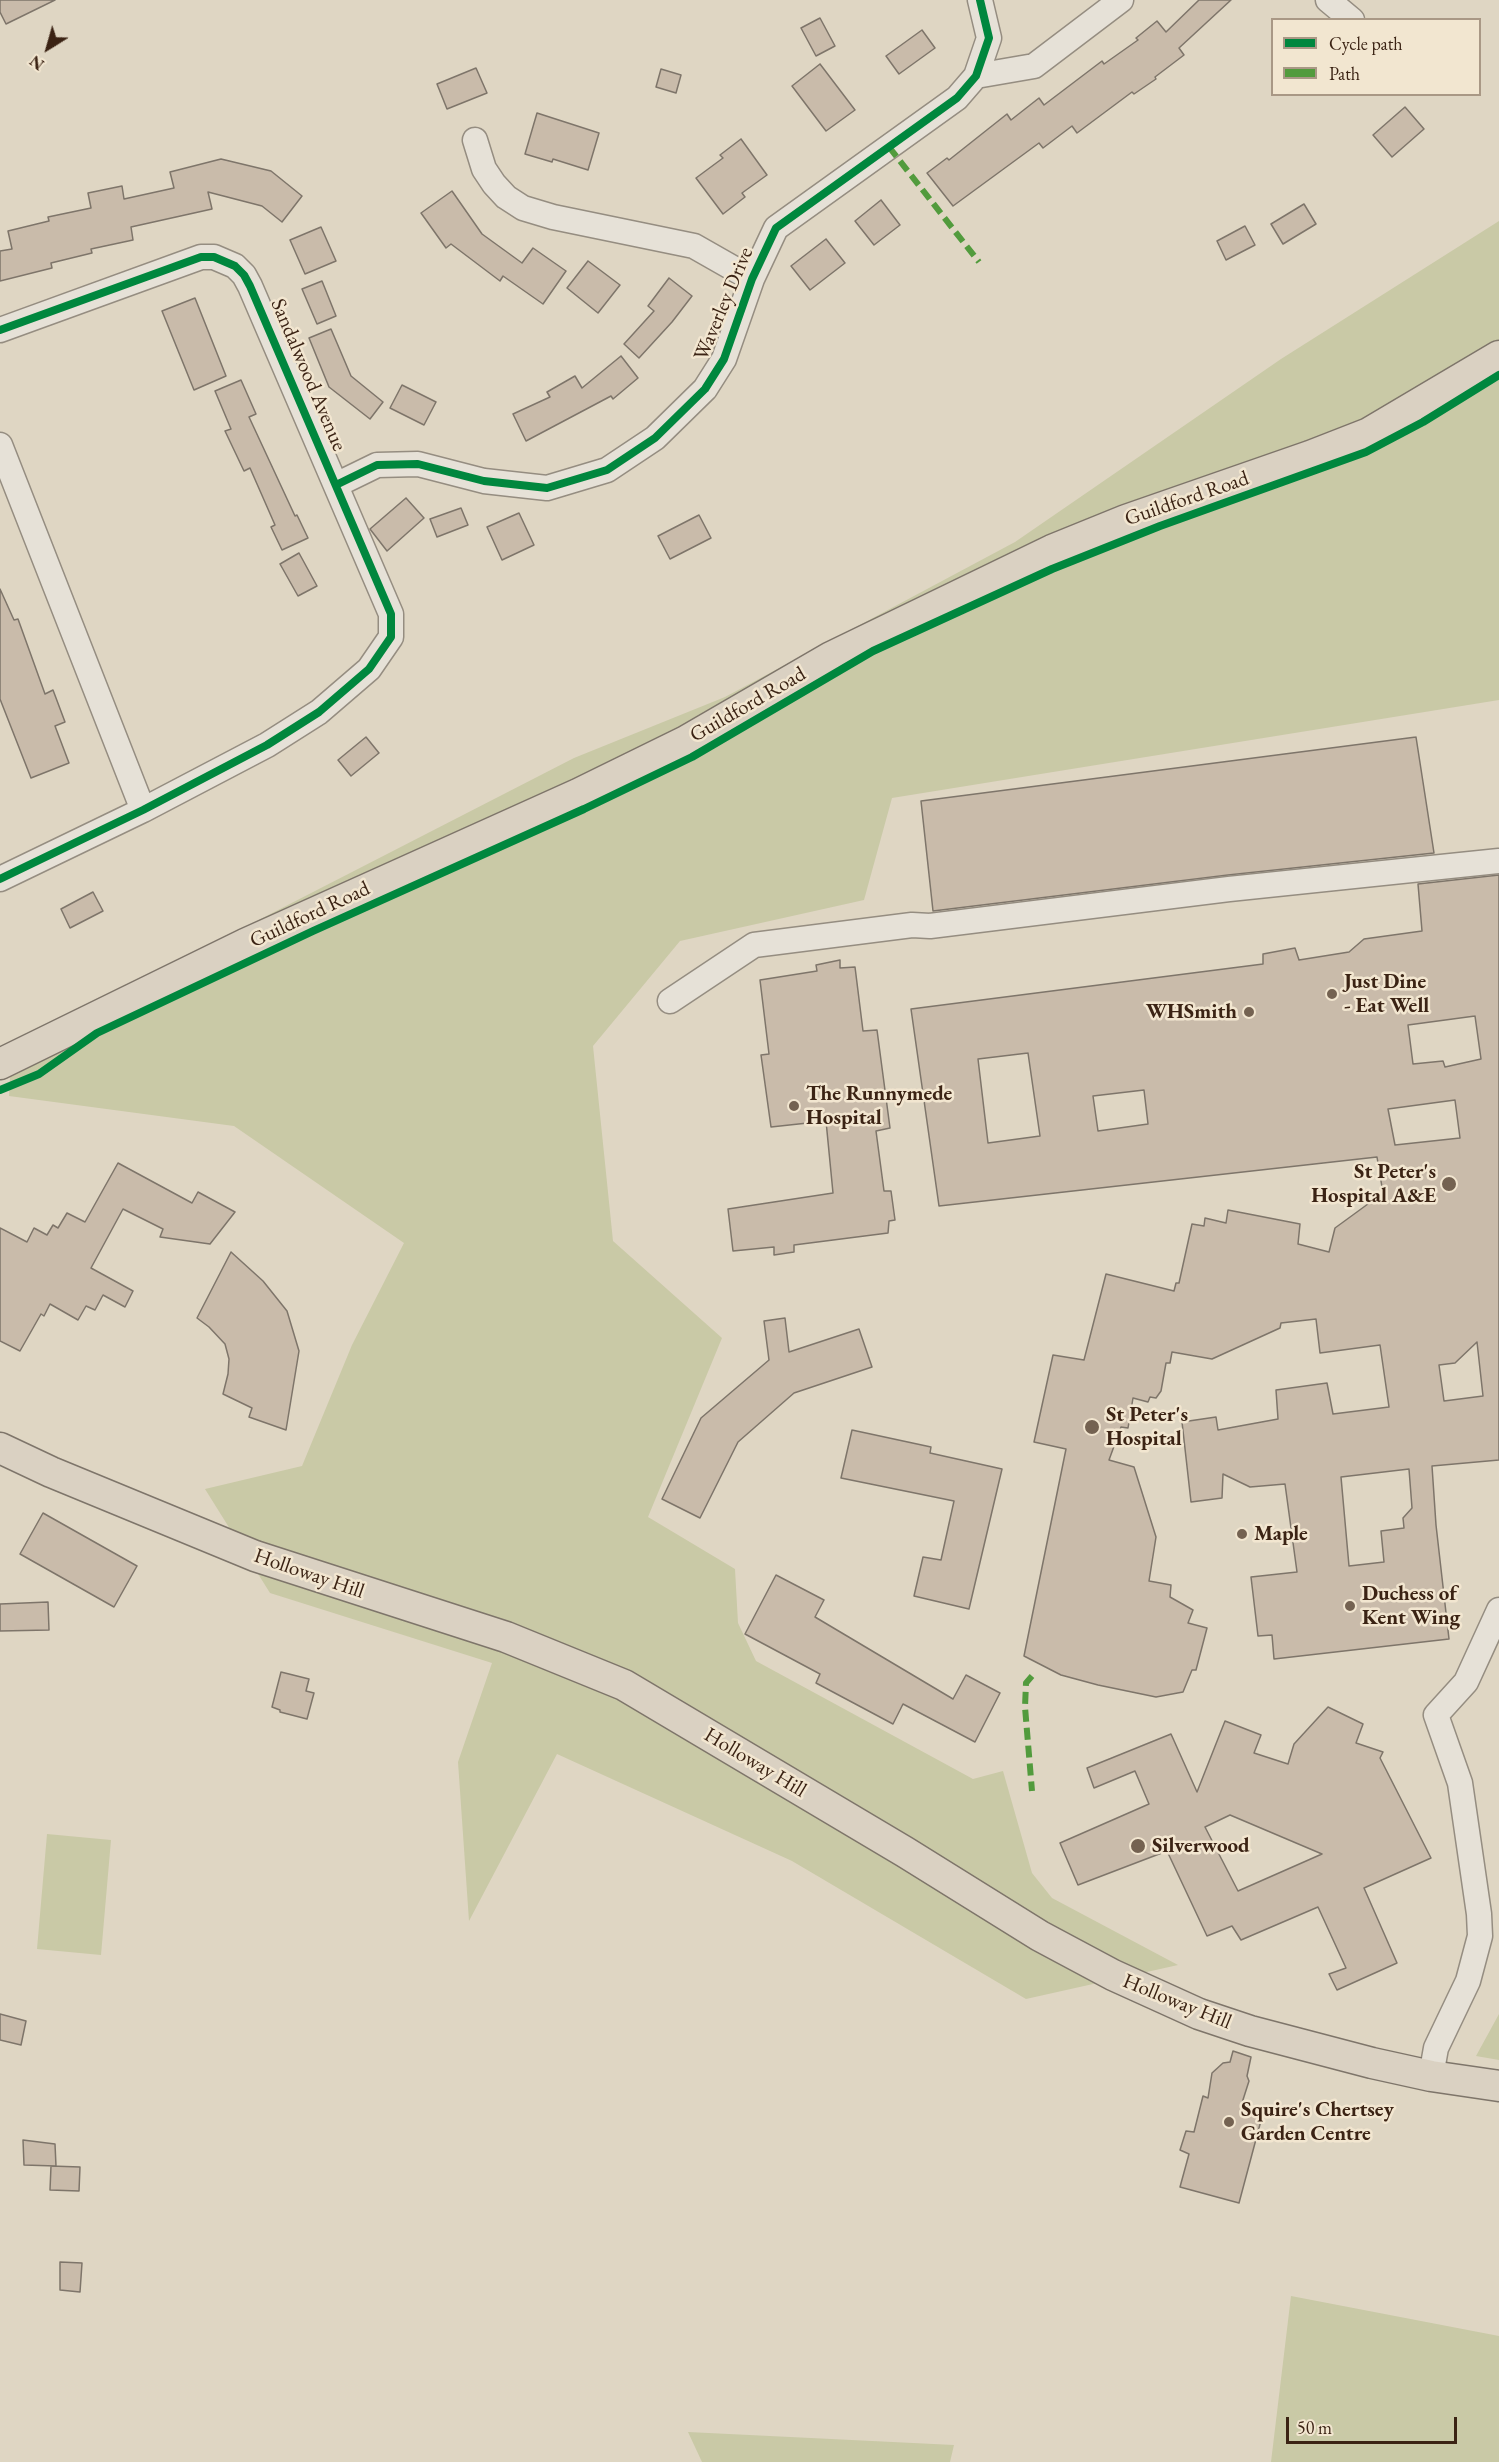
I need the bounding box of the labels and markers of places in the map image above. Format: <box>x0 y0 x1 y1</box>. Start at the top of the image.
place label: Just Dine - Eat Well <box>1344 969 1429 1019</box>
marker: Just Dine - Eat Well <box>1325 987 1339 1001</box>
place label: WHSmith <box>1146 999 1237 1025</box>
marker: WHSmith <box>1242 1005 1256 1019</box>
place label: The Runnymede Hospital <box>806 1081 952 1131</box>
marker: The Runnymede Hospital <box>787 1099 801 1113</box>
place label: St Peter's Hospital A&E <box>1311 1159 1436 1209</box>
marker: St Peter's Hospital A&E <box>1440 1175 1458 1193</box>
place label: St Peter's Hospital <box>1106 1402 1188 1452</box>
marker: St Peter's Hospital <box>1083 1418 1101 1436</box>
place label: Maple <box>1254 1521 1308 1547</box>
marker: Maple <box>1235 1527 1249 1541</box>
place label: Duchess of Kent Wing <box>1362 1581 1460 1631</box>
marker: Duchess of Kent Wing <box>1343 1599 1357 1613</box>
place label: Silverwood <box>1152 1833 1250 1859</box>
marker: Silverwood <box>1129 1837 1147 1855</box>
place label: Squire's Chertsey Garden Centre <box>1241 2097 1394 2147</box>
marker: Squire's Chertsey Garden Centre <box>1222 2115 1236 2129</box>

